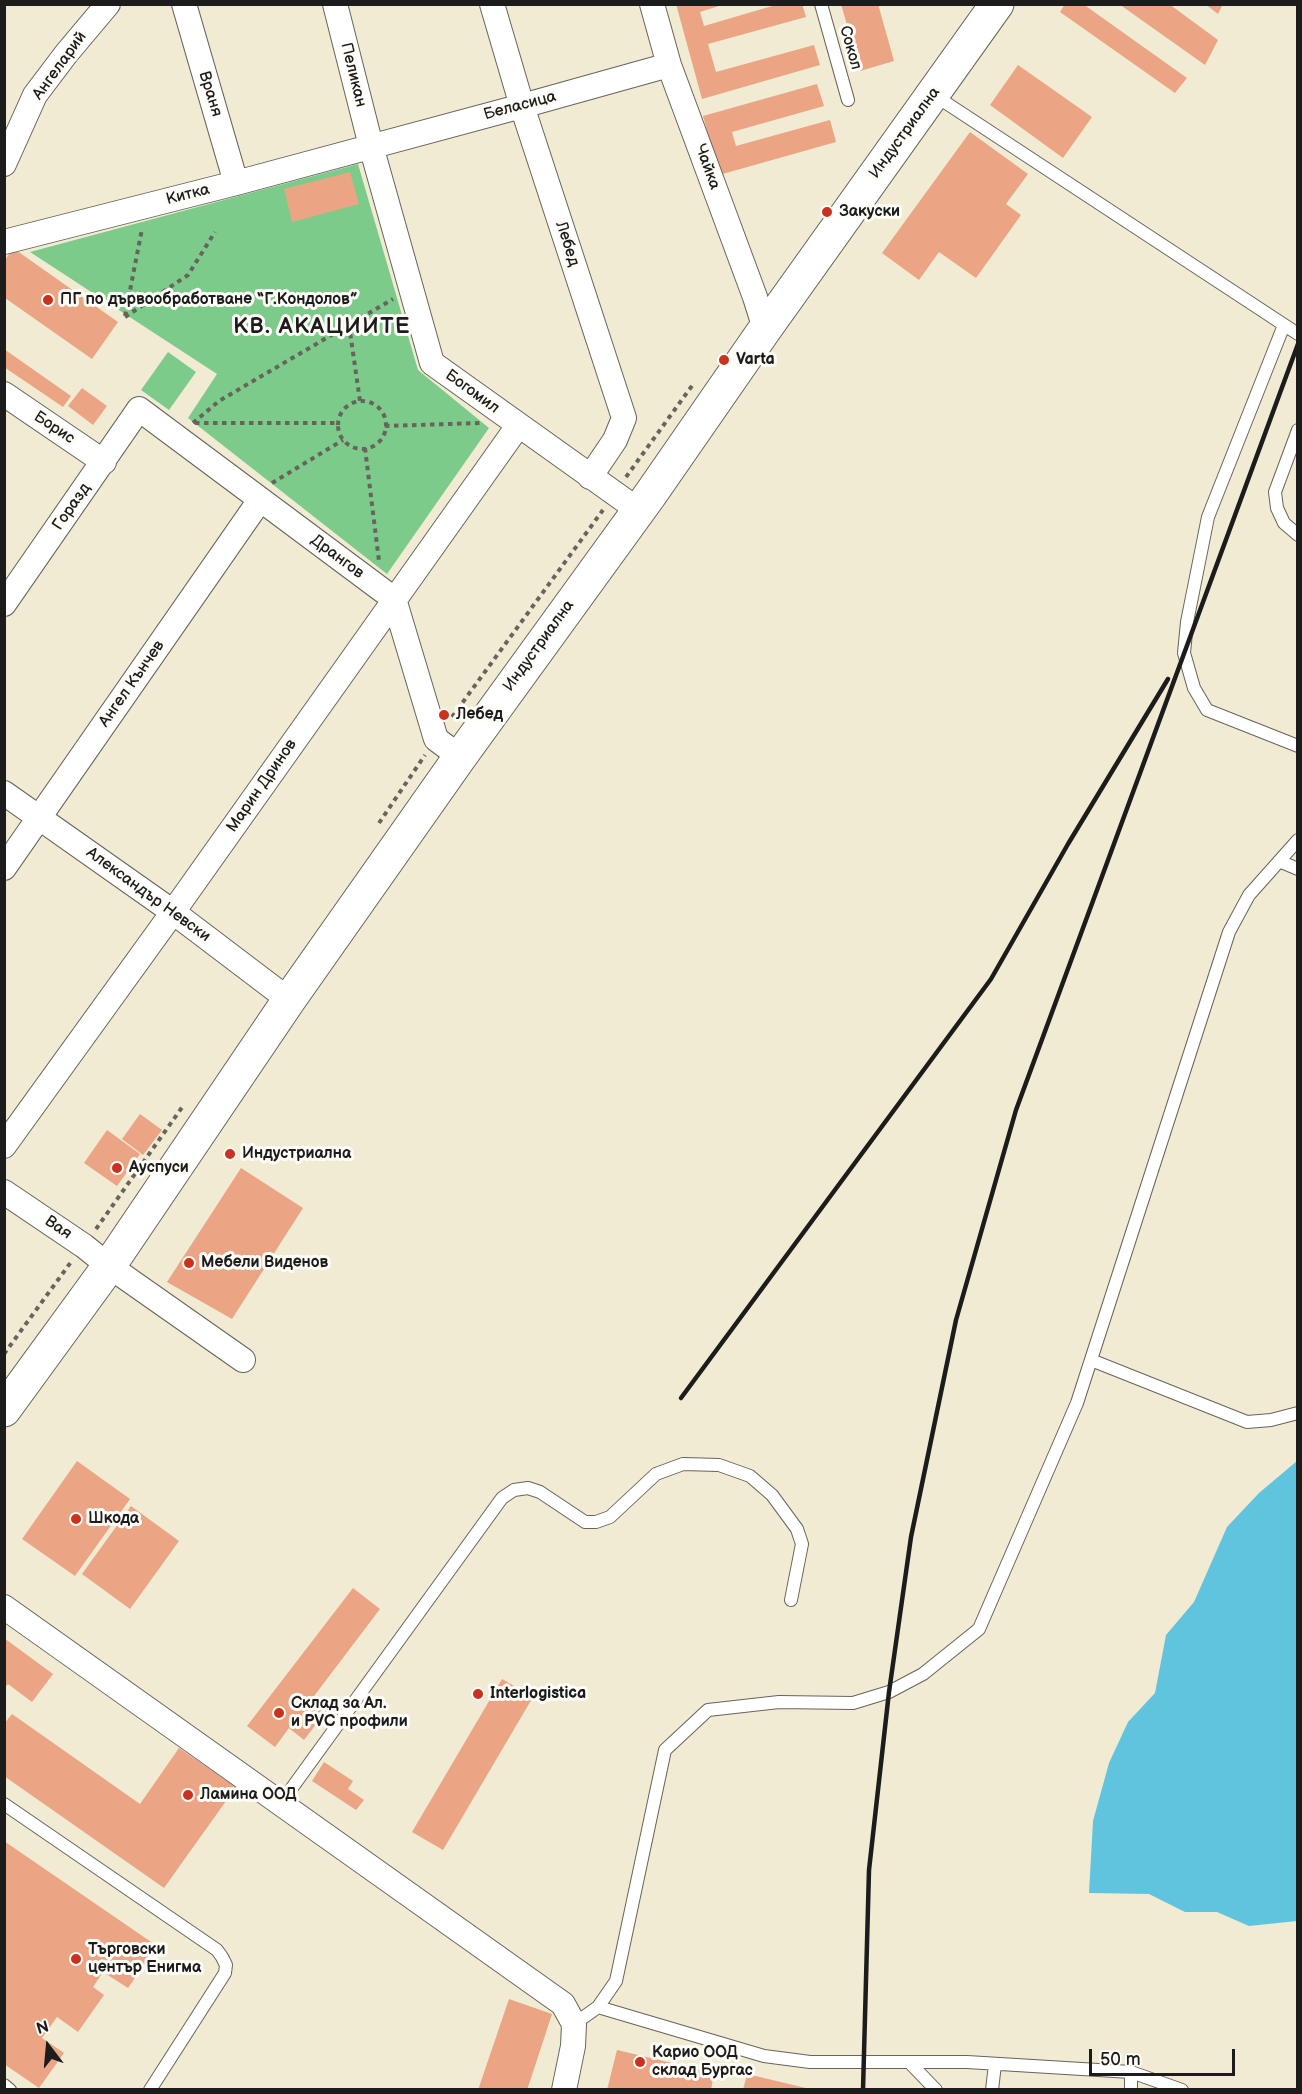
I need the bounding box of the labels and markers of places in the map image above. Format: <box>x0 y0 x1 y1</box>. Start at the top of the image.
place label: Закуски <box>839 202 900 222</box>
marker: Закуски <box>820 205 834 219</box>
place label: ПГ по дървообработване “Г.Кондолов” <box>60 290 358 310</box>
marker: ПГ по дървообработване “Г.Кондолов” <box>41 293 55 307</box>
place label: Varta <box>736 350 775 370</box>
marker: Varta <box>717 353 731 367</box>
place label: Лебед <box>456 705 503 725</box>
marker: Лебед <box>437 708 451 722</box>
place label: Индустриална <box>242 1144 351 1164</box>
marker: Индустриална <box>223 1147 237 1161</box>
place label: Ауспуси <box>129 1158 189 1178</box>
marker: Ауспуси <box>110 1161 124 1175</box>
place label: Мебели Виденов <box>201 1253 328 1273</box>
marker: Мебели Виденов <box>182 1256 196 1270</box>
place label: Шкода <box>88 1509 139 1529</box>
marker: Шкода <box>69 1512 83 1526</box>
place label: Interlogistica <box>490 1684 586 1704</box>
marker: Interlogistica <box>471 1687 485 1701</box>
place label: Склад за Ал. и PVC профили <box>291 1694 408 1732</box>
marker: Склад за Ал. и PVC профили <box>272 1706 286 1720</box>
place label: Ламина ООД <box>200 1785 296 1805</box>
marker: Ламина ООД <box>181 1788 195 1802</box>
place label: Търговски център Енигма <box>88 1940 201 1978</box>
marker: Търговски център Енигма <box>69 1952 83 1966</box>
place label: Карио ООД склад Бургас <box>652 2043 753 2081</box>
marker: Карио ООД склад Бургас <box>633 2055 647 2069</box>

